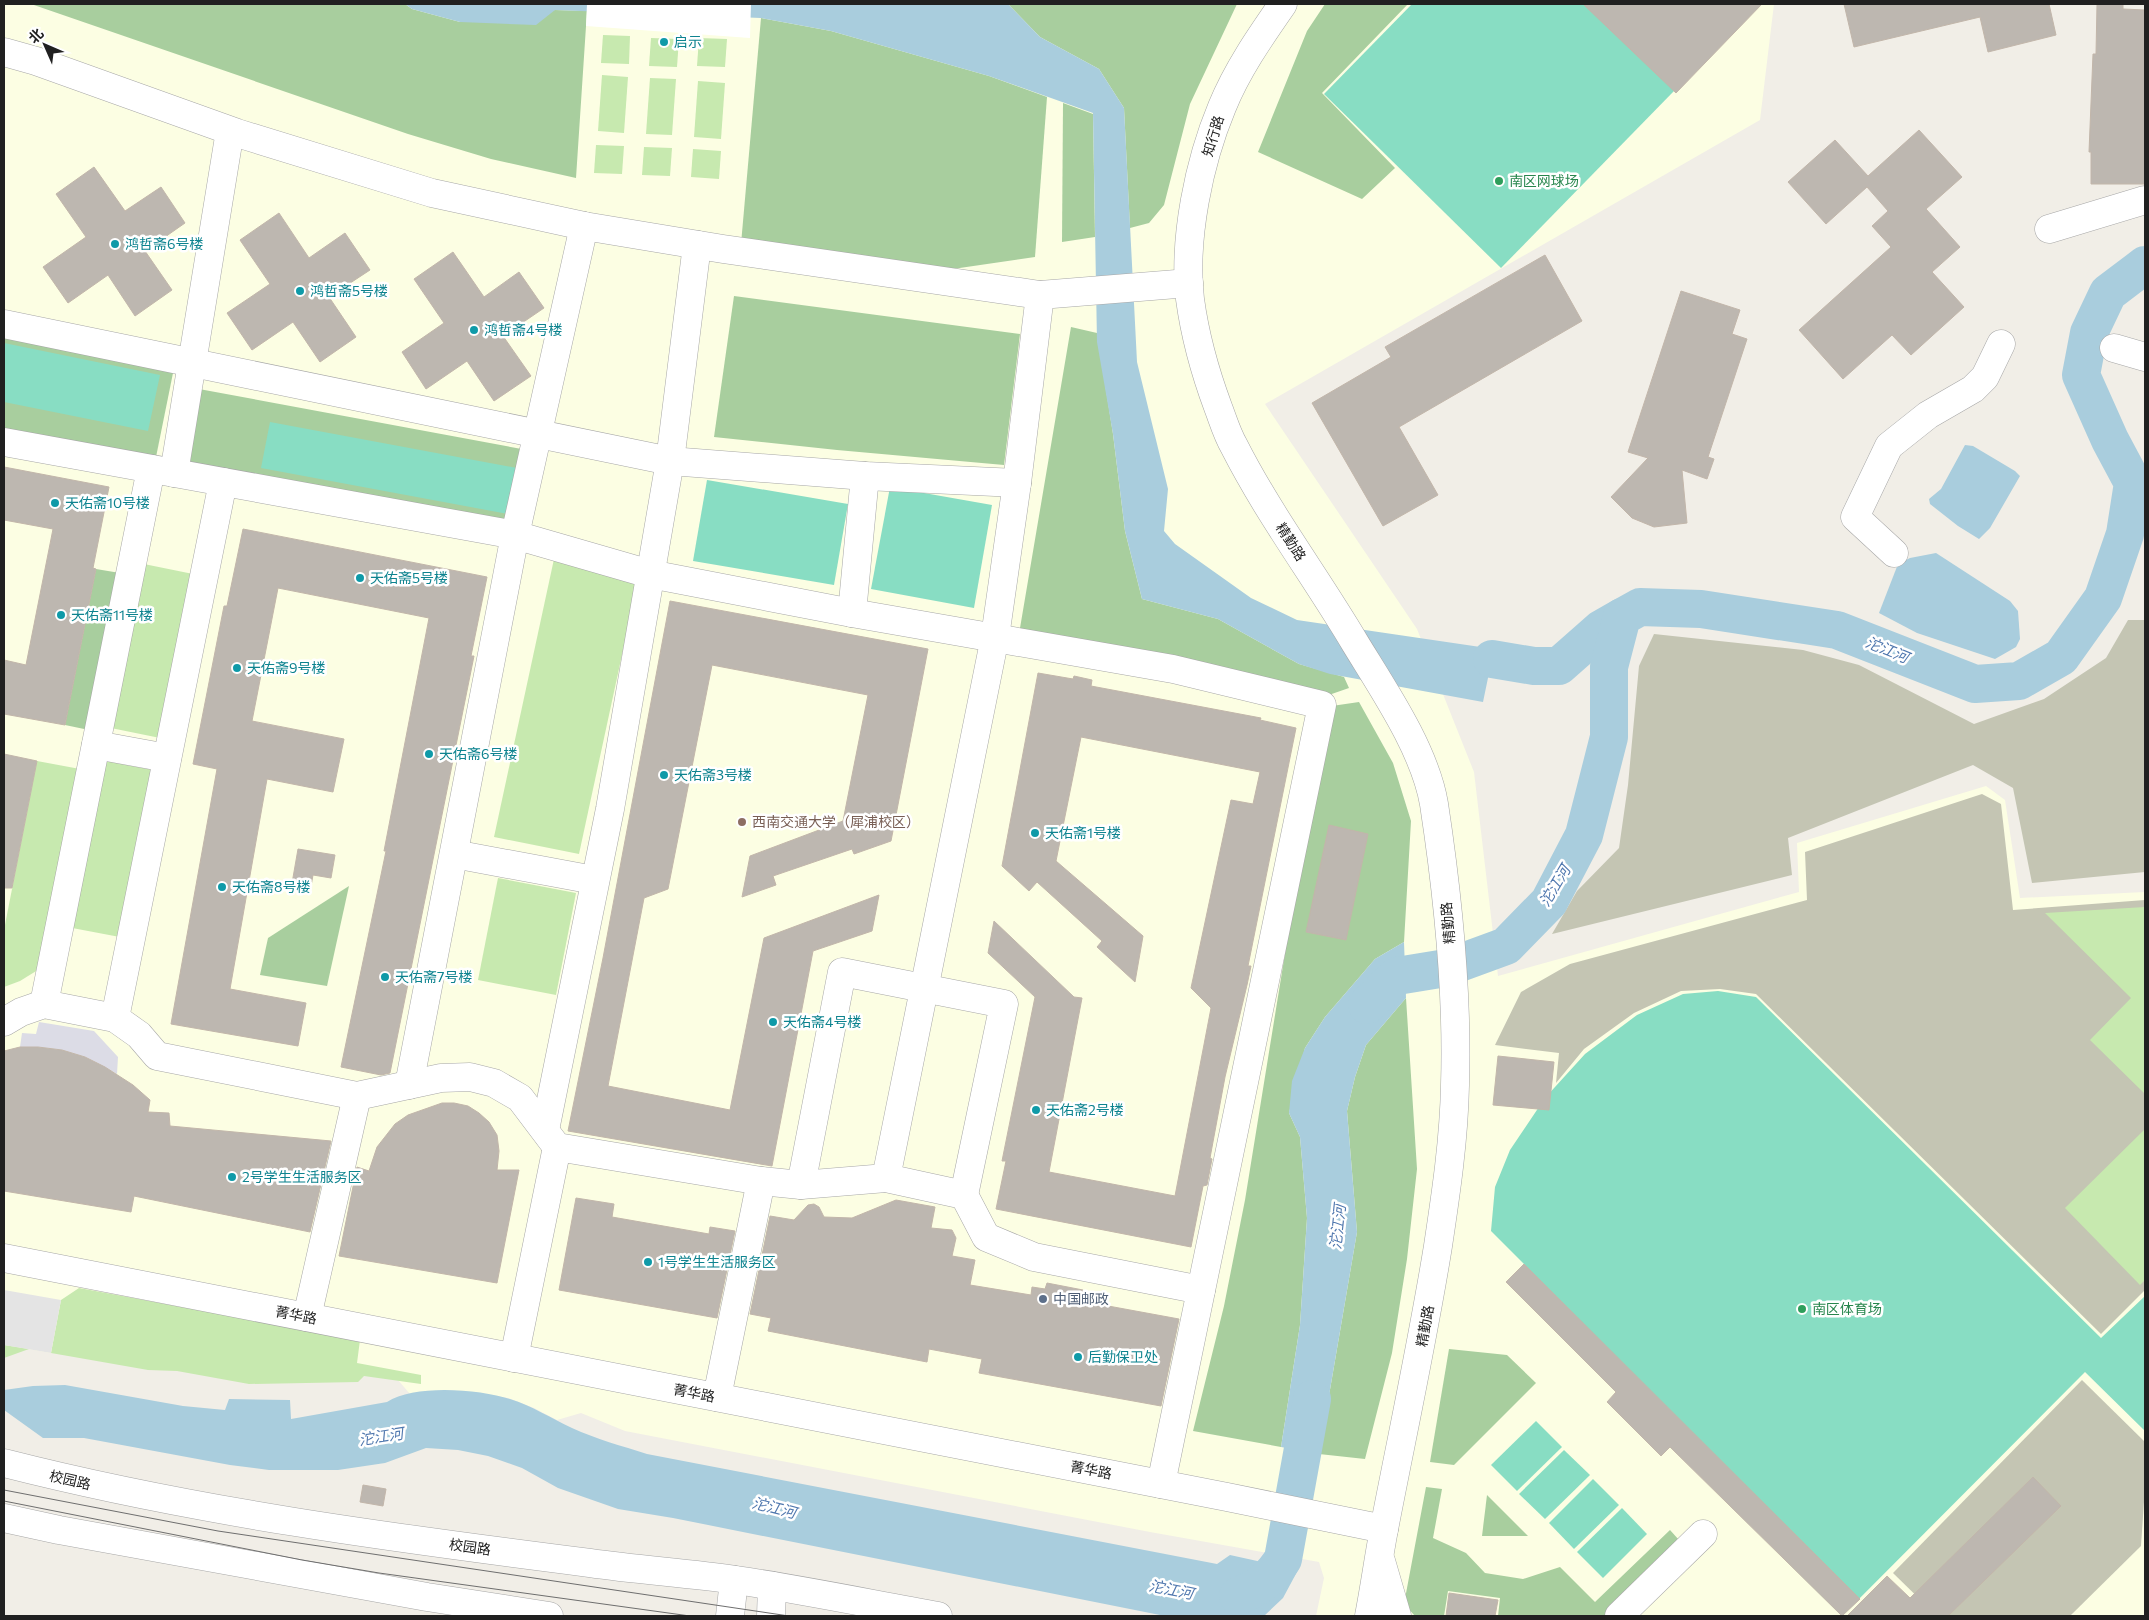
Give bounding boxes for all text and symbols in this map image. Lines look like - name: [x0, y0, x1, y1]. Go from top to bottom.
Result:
- north arrow: [20, 20, 70, 70]
- text: 北: [24, 24, 46, 46]
- place label: 启示: [674, 33, 702, 50]
- marker: 启示: [658, 36, 670, 48]
- street label: 知行路: [1198, 113, 1227, 158]
- place label: 南区网球场: [1509, 172, 1579, 189]
- marker: 南区网球场: [1493, 175, 1505, 187]
- place label: 鸿哲斋6号楼: [125, 235, 204, 252]
- marker: 鸿哲斋6号楼: [109, 238, 121, 250]
- place label: 鸿哲斋5号楼: [310, 282, 388, 299]
- marker: 鸿哲斋5号楼: [294, 285, 306, 297]
- place label: 鸿哲斋4号楼: [484, 321, 562, 338]
- marker: 鸿哲斋4号楼: [468, 324, 480, 336]
- place label: 天佑斋10号楼: [65, 494, 150, 511]
- marker: 天佑斋10号楼: [49, 497, 61, 509]
- street label: 精勤路: [1273, 519, 1310, 564]
- place label: 天佑斋5号楼: [370, 569, 448, 586]
- marker: 天佑斋5号楼: [354, 572, 366, 584]
- place label: 天佑斋11号楼: [71, 606, 153, 623]
- marker: 天佑斋11号楼: [55, 609, 67, 621]
- water label: 沱江河: [1863, 632, 1914, 667]
- place label: 天佑斋9号楼: [247, 659, 326, 676]
- marker: 天佑斋9号楼: [231, 662, 243, 674]
- place label: 天佑斋6号楼: [439, 745, 518, 762]
- marker: 天佑斋6号楼: [423, 748, 435, 760]
- place label: 天佑斋3号楼: [674, 766, 752, 783]
- marker: 天佑斋3号楼: [658, 769, 670, 781]
- place label: 西南交通大学（犀浦校区）: [752, 813, 920, 830]
- marker: 西南交通大学（犀浦校区）: [736, 816, 748, 828]
- place label: 天佑斋1号楼: [1045, 824, 1121, 841]
- marker: 天佑斋1号楼: [1029, 827, 1041, 839]
- water label: 沱江河: [1535, 859, 1575, 909]
- place label: 天佑斋8号楼: [232, 878, 311, 895]
- marker: 天佑斋8号楼: [216, 881, 228, 893]
- street label: 精勤路: [1437, 901, 1458, 945]
- place label: 天佑斋7号楼: [395, 968, 472, 985]
- marker: 天佑斋7号楼: [379, 971, 391, 983]
- place label: 天佑斋4号楼: [783, 1013, 861, 1030]
- marker: 天佑斋4号楼: [767, 1016, 779, 1028]
- place label: 天佑斋2号楼: [1046, 1101, 1124, 1118]
- marker: 天佑斋2号楼: [1030, 1104, 1042, 1116]
- place label: 2号学生生活服务区: [242, 1168, 362, 1185]
- marker: 2号学生生活服务区: [226, 1171, 238, 1183]
- water label: 沱江河: [1326, 1201, 1349, 1250]
- place label: 1号学生生活服务区: [658, 1253, 776, 1270]
- marker: 1号学生生活服务区: [642, 1256, 654, 1268]
- place label: 中国邮政: [1053, 1290, 1109, 1307]
- marker: 中国邮政: [1037, 1293, 1049, 1305]
- place label: 南区体育场: [1812, 1300, 1882, 1317]
- street label: 菁华路: [274, 1302, 318, 1327]
- marker: 南区体育场: [1796, 1303, 1808, 1315]
- street label: 精勤路: [1412, 1304, 1437, 1348]
- place label: 后勤保卫处: [1088, 1348, 1158, 1365]
- marker: 后勤保卫处: [1072, 1351, 1084, 1363]
- street label: 菁华路: [672, 1380, 716, 1405]
- water label: 沱江河: [357, 1423, 407, 1448]
- street label: 菁华路: [1069, 1457, 1113, 1482]
- street label: 校园路: [48, 1467, 92, 1493]
- water label: 沱江河: [750, 1493, 801, 1522]
- street label: 校园路: [448, 1535, 492, 1558]
- water label: 沱江河: [1147, 1576, 1198, 1603]

